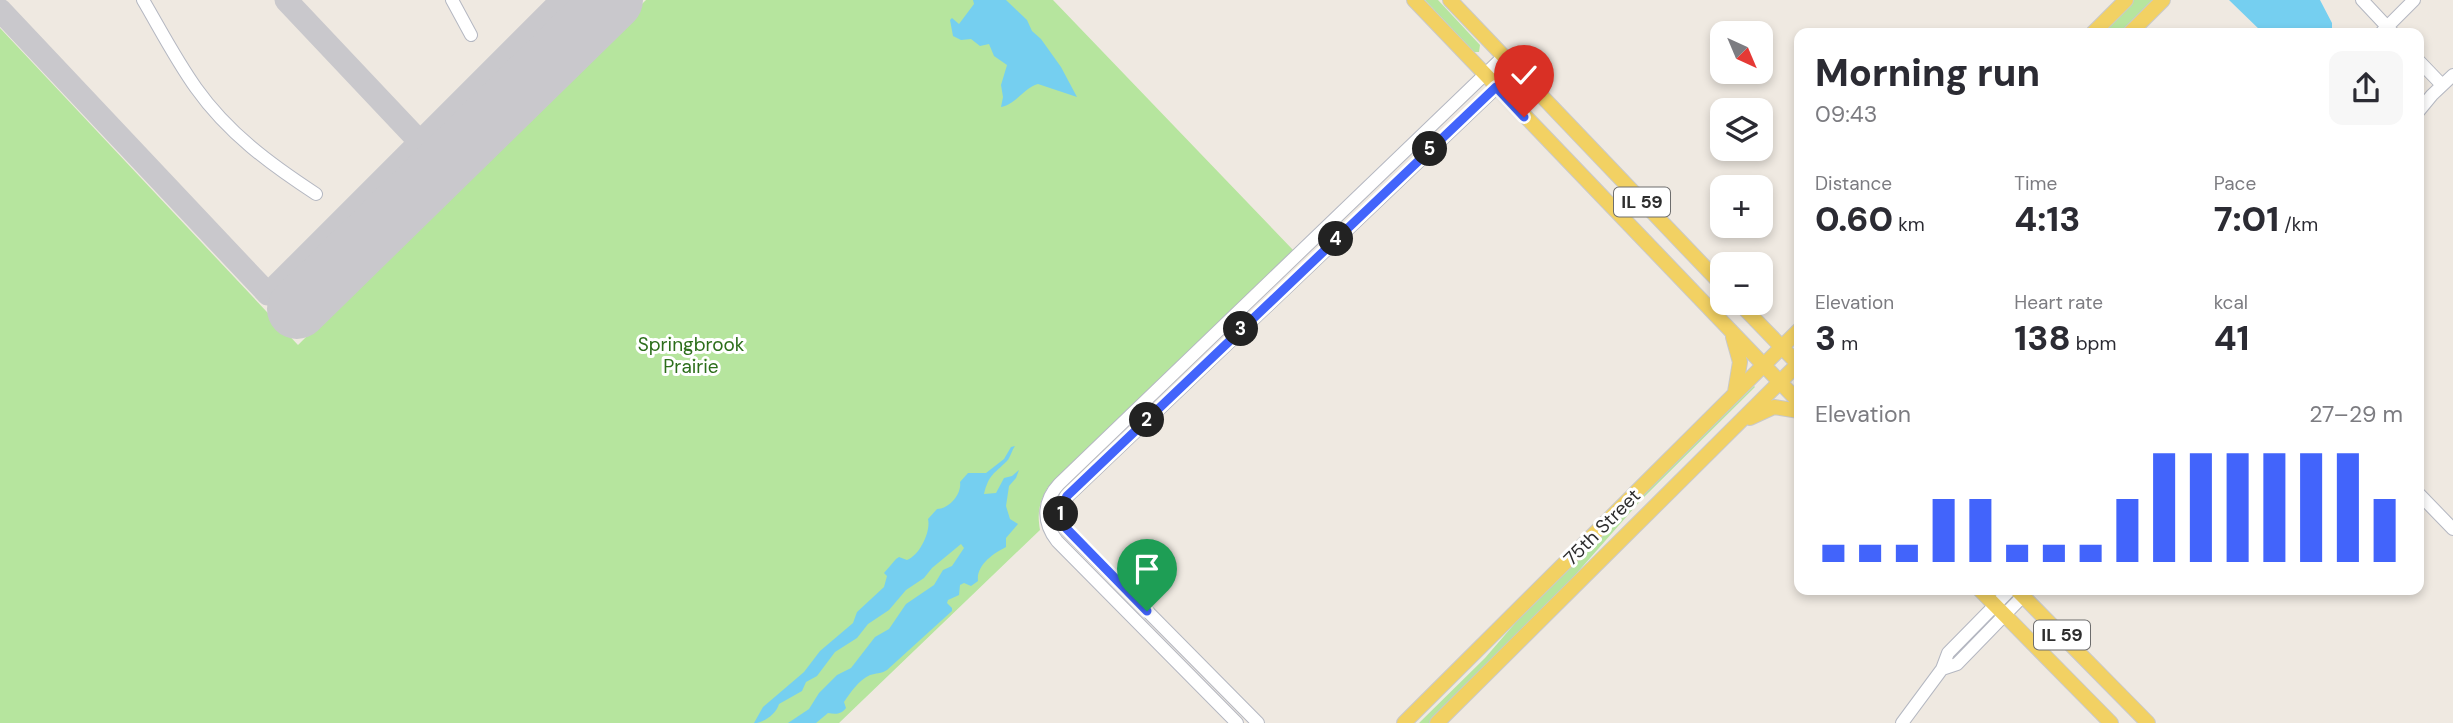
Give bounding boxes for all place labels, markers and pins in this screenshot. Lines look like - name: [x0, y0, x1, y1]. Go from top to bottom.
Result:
- pin: [1494, 45, 1554, 117]
- pin: 5: [1412, 132, 1448, 166]
- pin: 4: [1318, 222, 1354, 256]
- pin: 3: [1224, 312, 1258, 346]
- pin: 2: [1130, 402, 1164, 438]
- pin: 1: [1044, 496, 1078, 532]
- pin: [1117, 539, 1177, 611]

